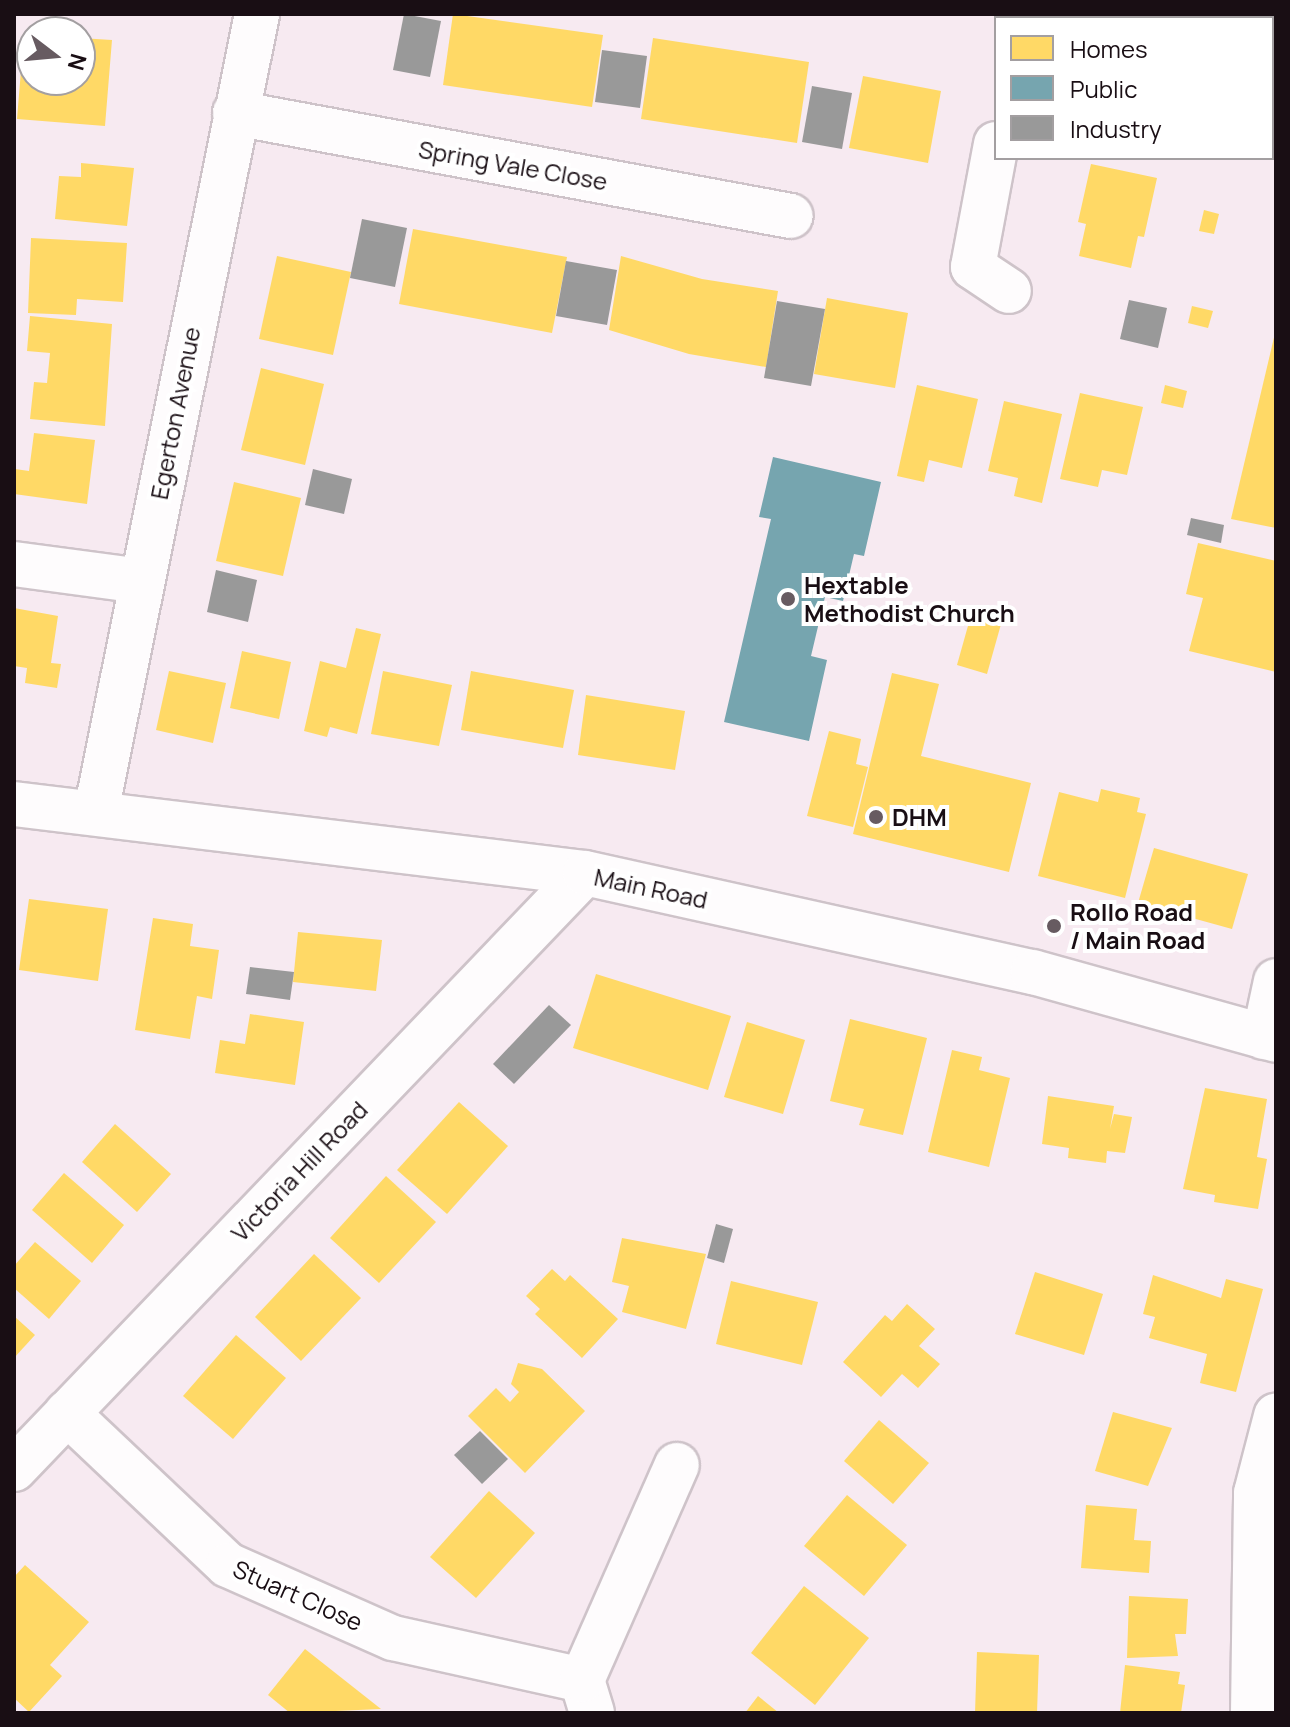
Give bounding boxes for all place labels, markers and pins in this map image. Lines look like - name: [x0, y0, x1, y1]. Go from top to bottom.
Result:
- place label: Hextable Methodist Church: [804, 571, 1015, 627]
- marker: Hextable Methodist Church: [779, 590, 797, 608]
- place label: DHM: [892, 803, 947, 831]
- marker: DHM: [867, 808, 885, 826]
- place label: Rollo Road / Main Road: [1070, 898, 1205, 954]
- marker: Rollo Road / Main Road: [1045, 917, 1063, 935]

